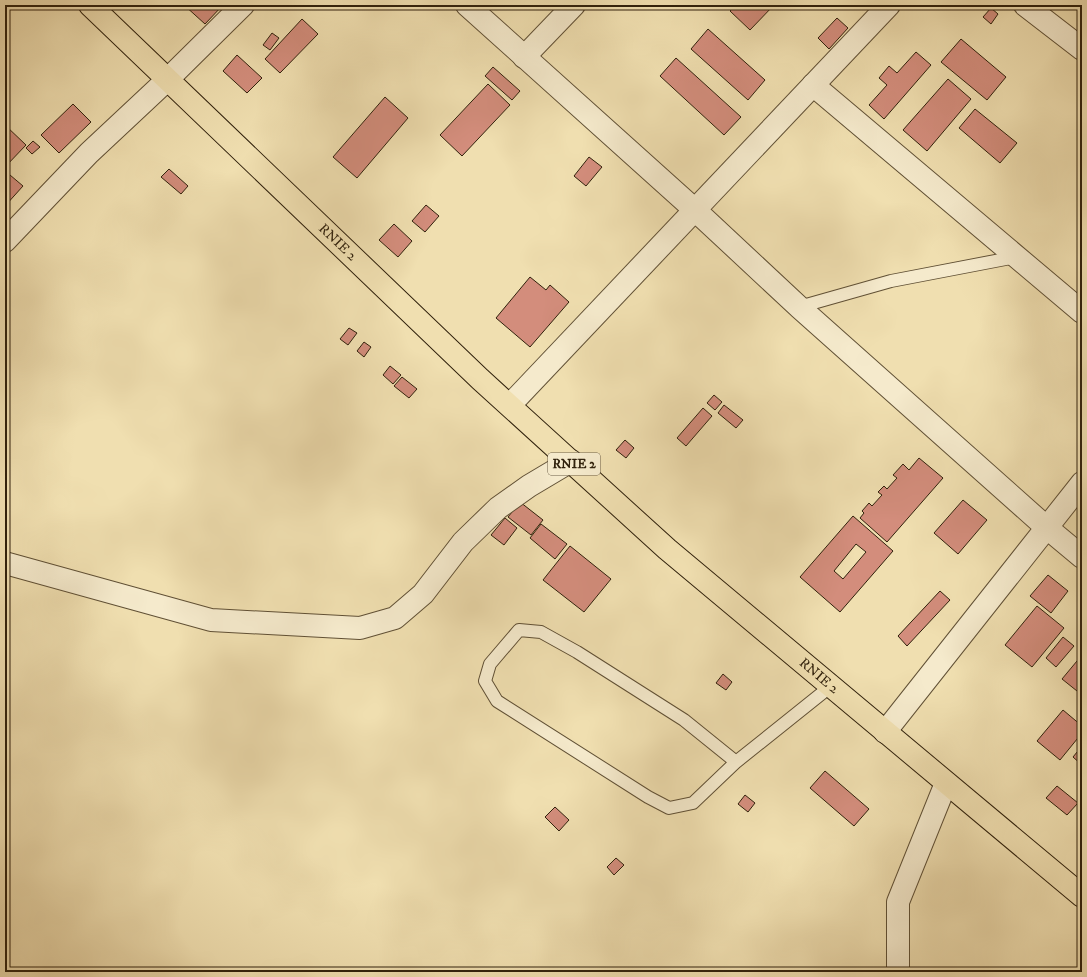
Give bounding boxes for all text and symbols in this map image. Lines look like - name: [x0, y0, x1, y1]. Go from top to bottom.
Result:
- street label: RNIE 2: [315, 220, 361, 265]
- road number: RNIE 2: [548, 453, 600, 475]
- street label: RNIE 2: [795, 654, 843, 698]

